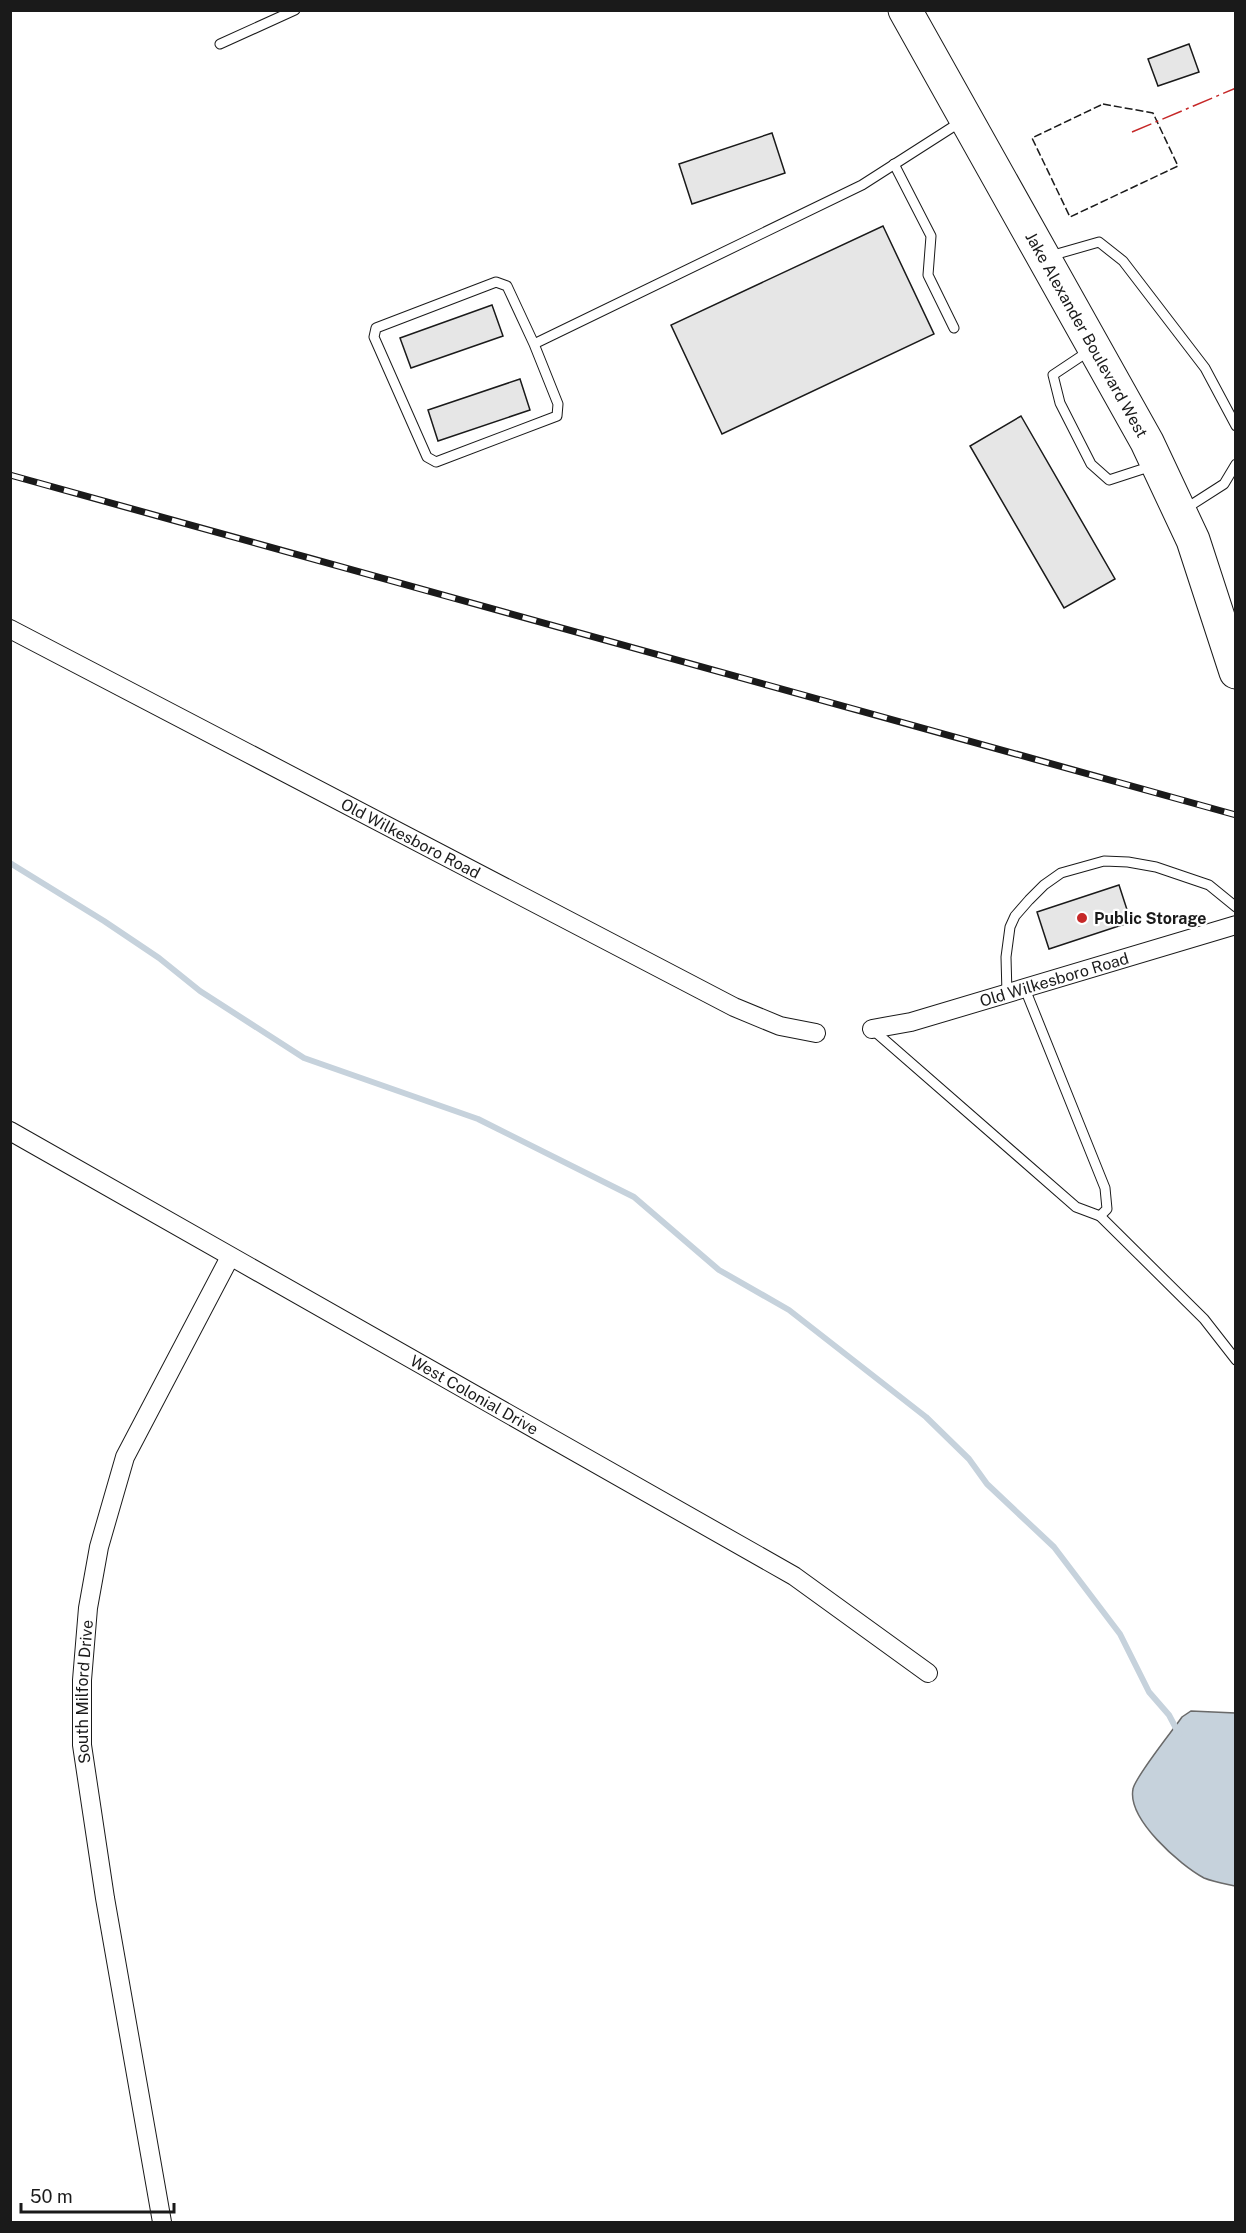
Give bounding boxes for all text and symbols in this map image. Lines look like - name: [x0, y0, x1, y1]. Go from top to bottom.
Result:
- street label: Jake Alexander Boulevard West: [1021, 229, 1152, 441]
- street label: Old Wilkesboro Road: [338, 794, 483, 883]
- place label: Public Storage: [1094, 909, 1206, 928]
- marker: Public Storage: [1075, 911, 1089, 925]
- street label: Old Wilkesboro Road: [978, 949, 1131, 1011]
- street label: West Colonial Drive: [407, 1351, 542, 1439]
- street label: South Milford Drive: [73, 1619, 97, 1765]
- scale bar: [21, 2176, 174, 2214]
- text: 50 m: [30, 2186, 73, 2207]

